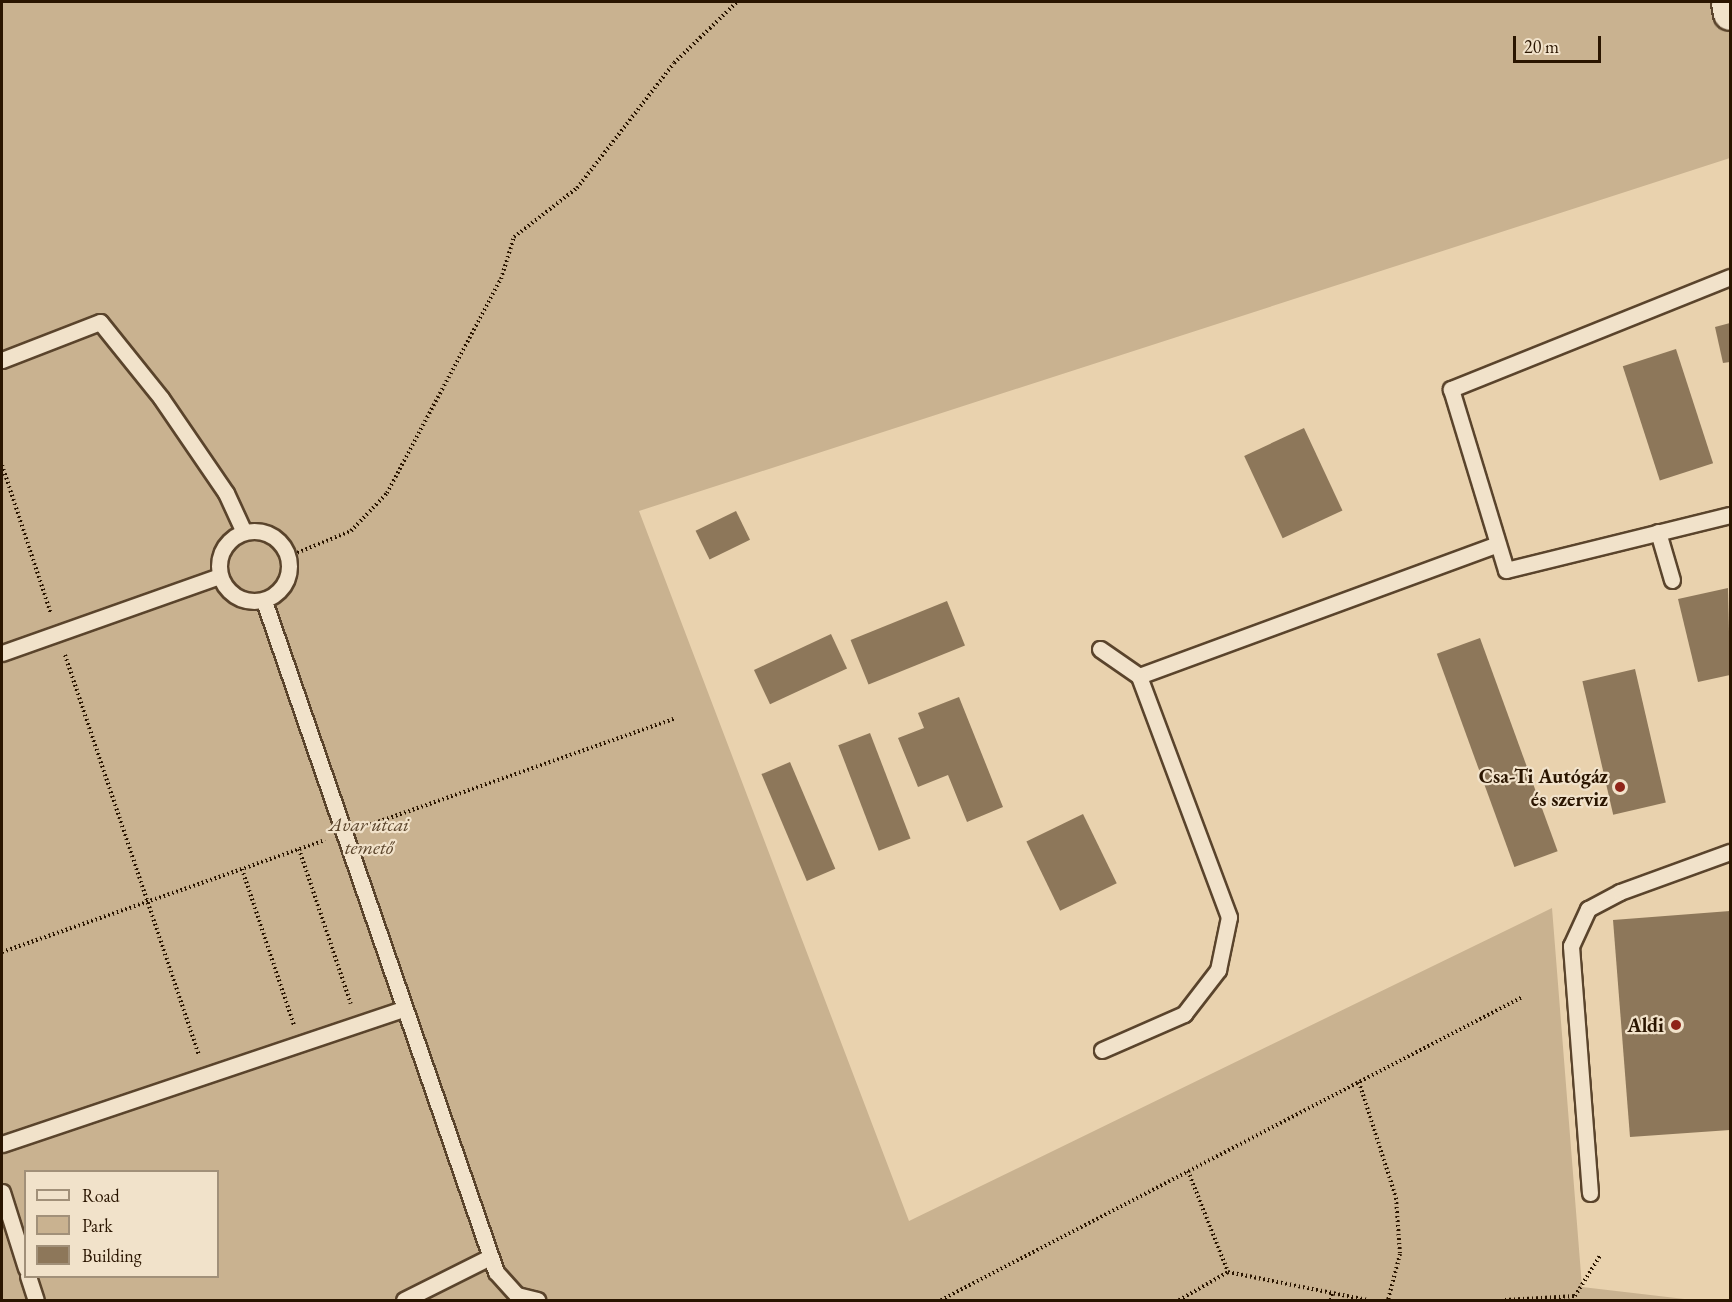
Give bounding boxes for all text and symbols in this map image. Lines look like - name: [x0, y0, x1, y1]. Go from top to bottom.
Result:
- scale bar: [1516, 24, 1604, 62]
- text: 20 m: [1524, 35, 1559, 58]
- place label: Csa-Ti Autógáz és szerviz: [1479, 764, 1608, 811]
- marker: Csa-Ti Autógáz és szerviz: [1613, 780, 1627, 794]
- park label: Avar utcai temető: [329, 813, 409, 860]
- place label: Aldi: [1627, 1013, 1664, 1037]
- marker: Aldi: [1669, 1018, 1683, 1032]
- legend: [24, 1170, 219, 1278]
- text: Road: [82, 1184, 120, 1207]
- text: Park: [82, 1214, 113, 1237]
- text: Building: [82, 1244, 142, 1267]

